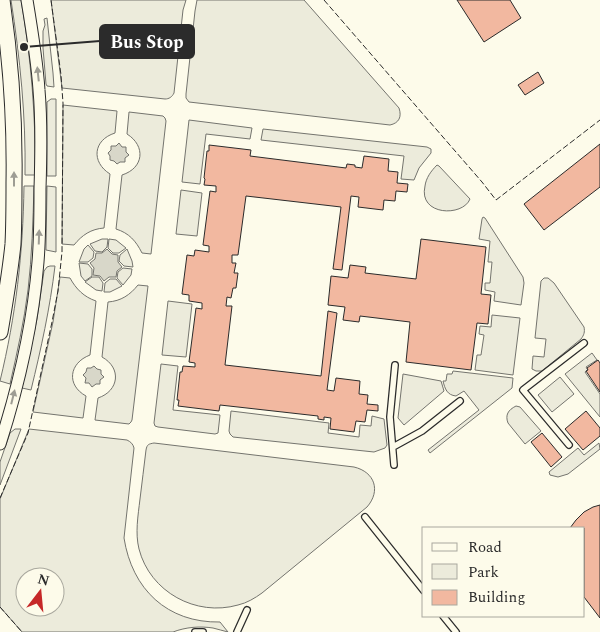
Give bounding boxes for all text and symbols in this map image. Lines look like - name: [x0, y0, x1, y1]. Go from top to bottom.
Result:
- callout: Bus Stop: [100, 25, 194, 58]
- text: Bus Stop: [110, 29, 184, 56]
- one-way arrow: [34, 66, 42, 82]
- one-way arrow: [10, 171, 18, 187]
- one-way arrow: [35, 228, 43, 244]
- one-way arrow: [10, 389, 18, 404]
- legend: [422, 527, 585, 617]
- text: Road: [468, 536, 502, 559]
- text: Park: [468, 561, 499, 584]
- north arrow: [15, 567, 65, 617]
- text: N: [35, 568, 52, 592]
- text: Building: [468, 586, 525, 609]

